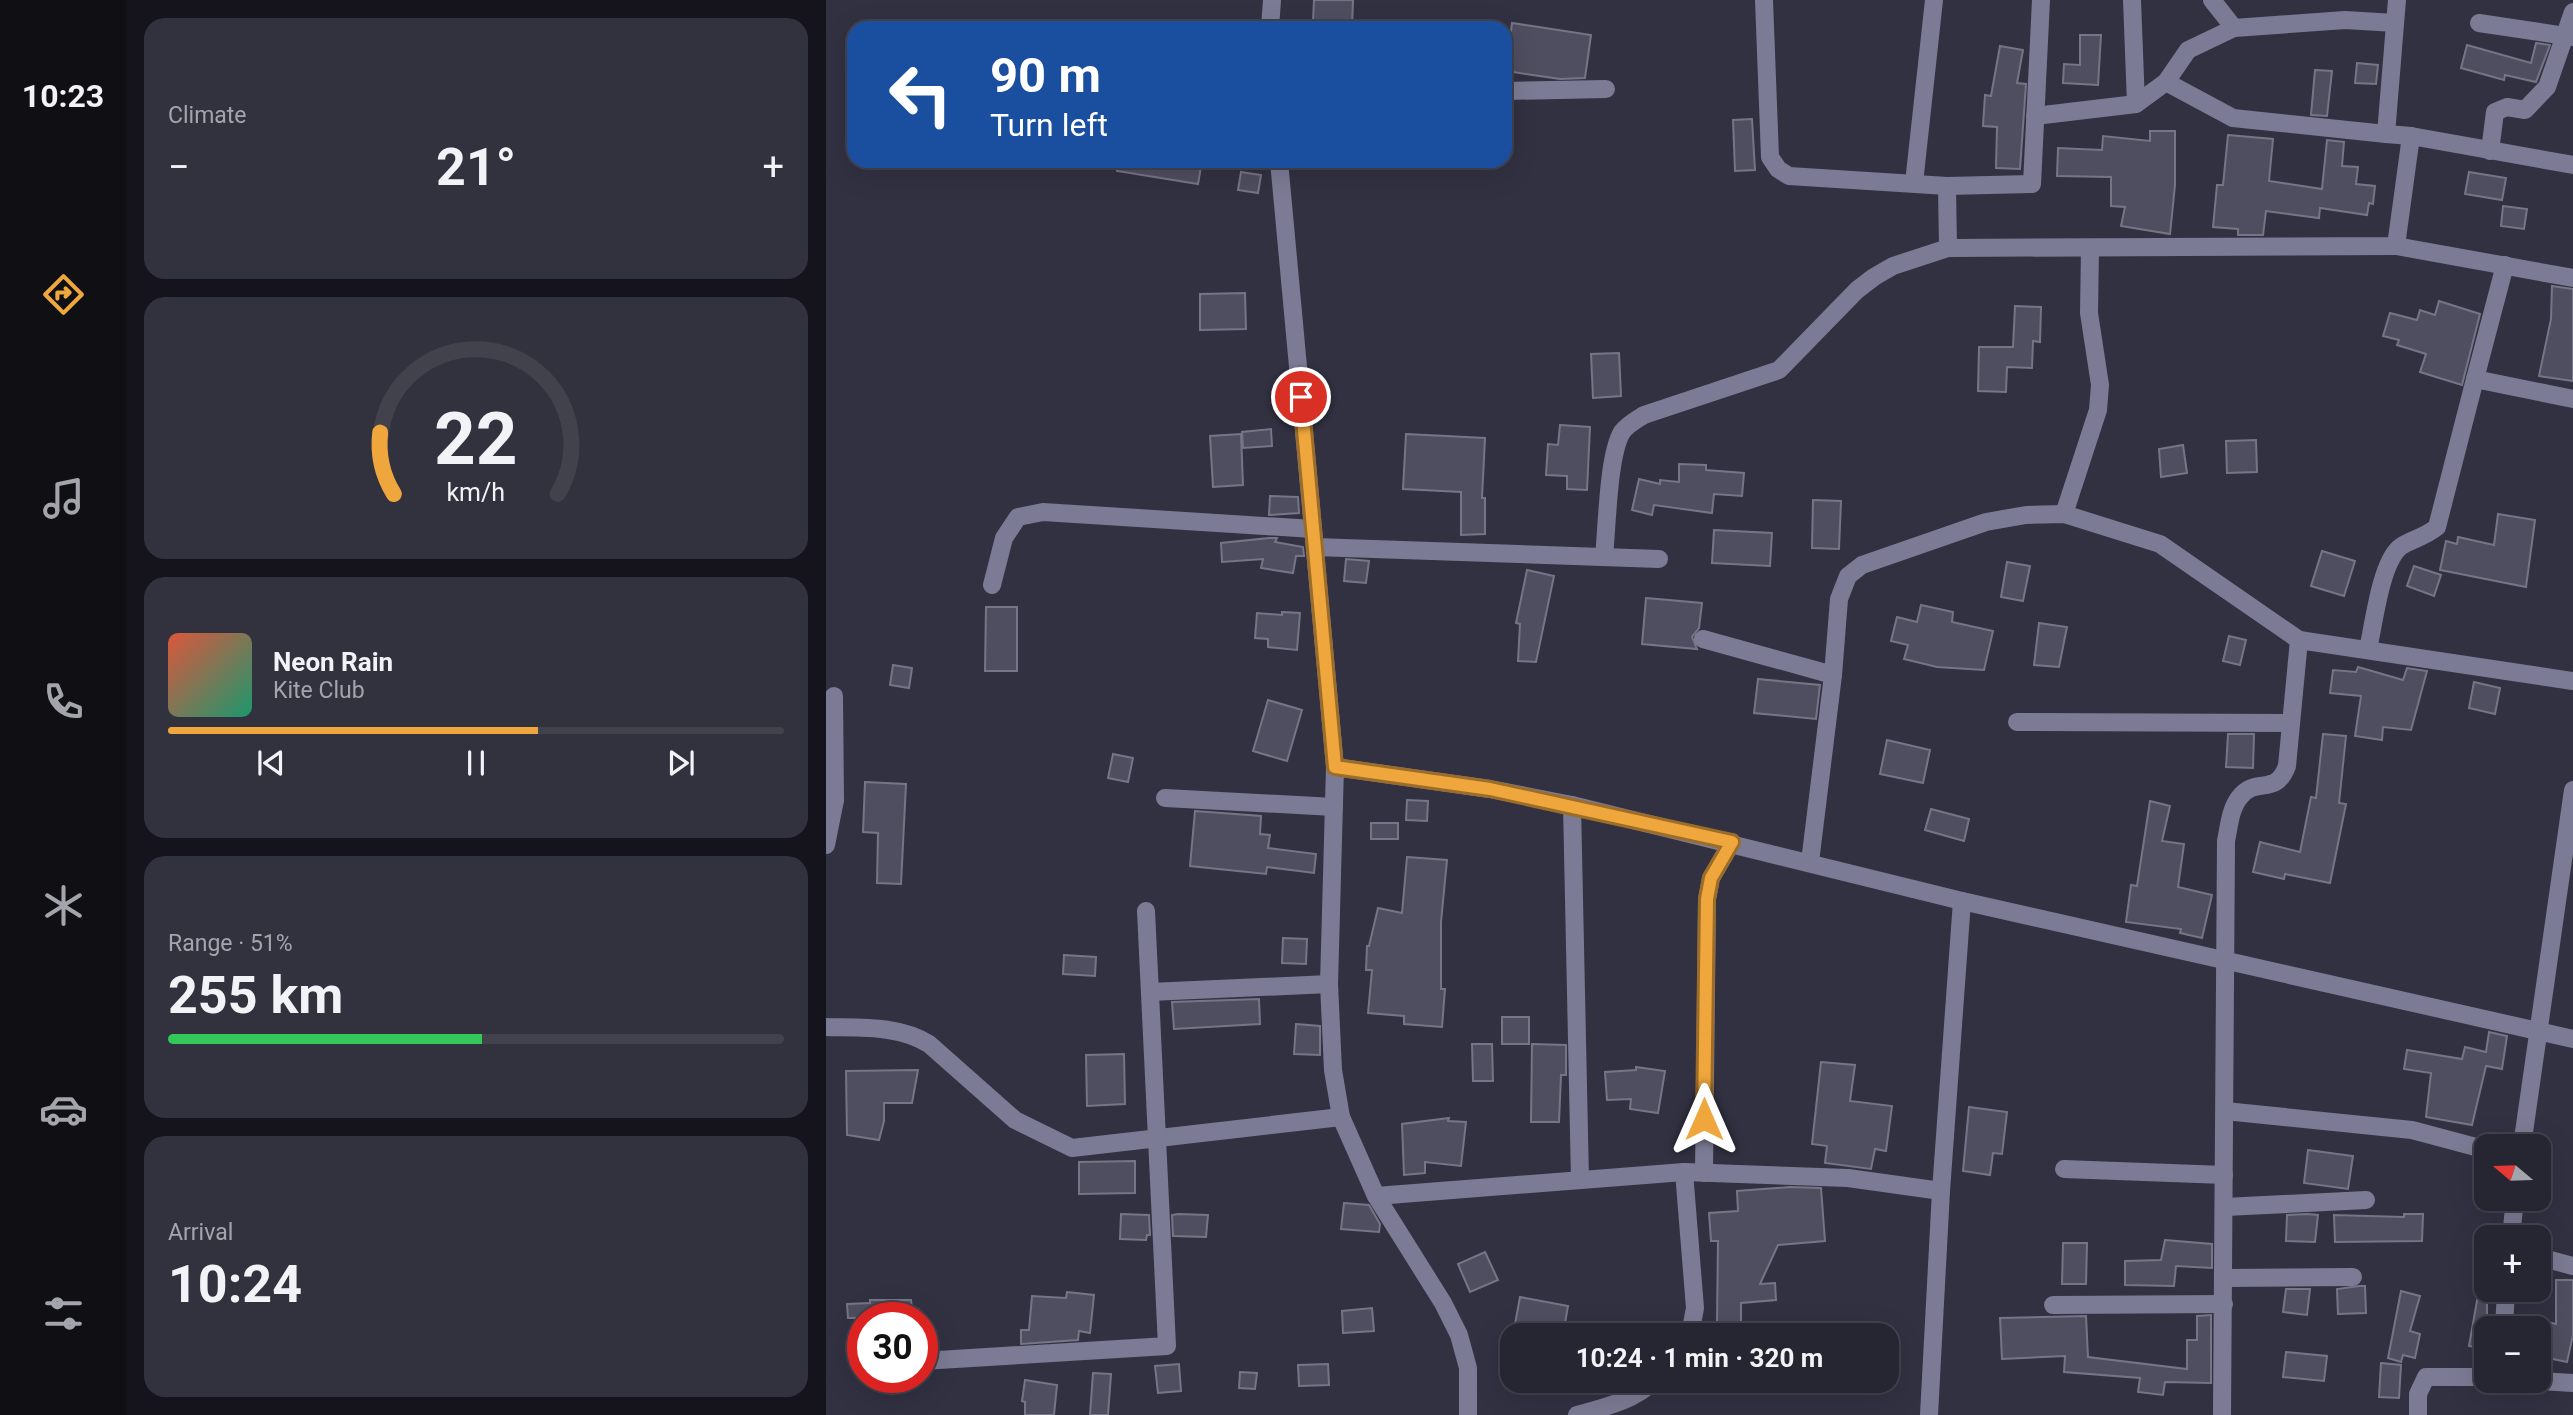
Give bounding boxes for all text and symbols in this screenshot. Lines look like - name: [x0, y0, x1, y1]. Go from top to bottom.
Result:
- text: 90 m: [990, 47, 1101, 104]
- icon: left: [875, 49, 966, 140]
- text: 10:23: [22, 77, 104, 115]
- text: Climate: [168, 102, 247, 129]
- text: Turn left: [990, 106, 1108, 144]
- text: 21°: [436, 137, 516, 198]
- text: −: [168, 145, 190, 189]
- text: +: [762, 145, 784, 189]
- icon: directions: [39, 270, 88, 319]
- pin: [1271, 367, 1331, 427]
- icon: arrive: [1282, 378, 1320, 416]
- text: 22: [434, 397, 518, 483]
- icon: music: [39, 474, 88, 523]
- text: km/h: [447, 478, 505, 507]
- text: Neon Rain: [273, 647, 393, 677]
- icon: phone: [39, 677, 88, 726]
- text: Kite Club: [273, 677, 365, 704]
- icon: previous: [252, 744, 290, 782]
- icon: pause: [457, 744, 495, 782]
- icon: next: [662, 744, 700, 782]
- icon: climate: [39, 881, 88, 930]
- text: Range · 51%: [168, 930, 293, 957]
- text: 255 km: [168, 965, 343, 1026]
- position arrow: [1667, 1082, 1741, 1156]
- icon: car: [39, 1085, 88, 1134]
- north arrow: [2474, 1134, 2552, 1211]
- map controls: [2474, 1134, 2551, 1393]
- text: Arrival: [168, 1219, 233, 1246]
- button: +: [2474, 1225, 2551, 1302]
- text: 10:24: [168, 1254, 302, 1315]
- icon: filters: [39, 1289, 88, 1338]
- speed limit sign: 30: [847, 1302, 938, 1393]
- button: −: [2474, 1316, 2551, 1393]
- text: 10:24 · 1 min · 320 m: [1576, 1343, 1823, 1373]

